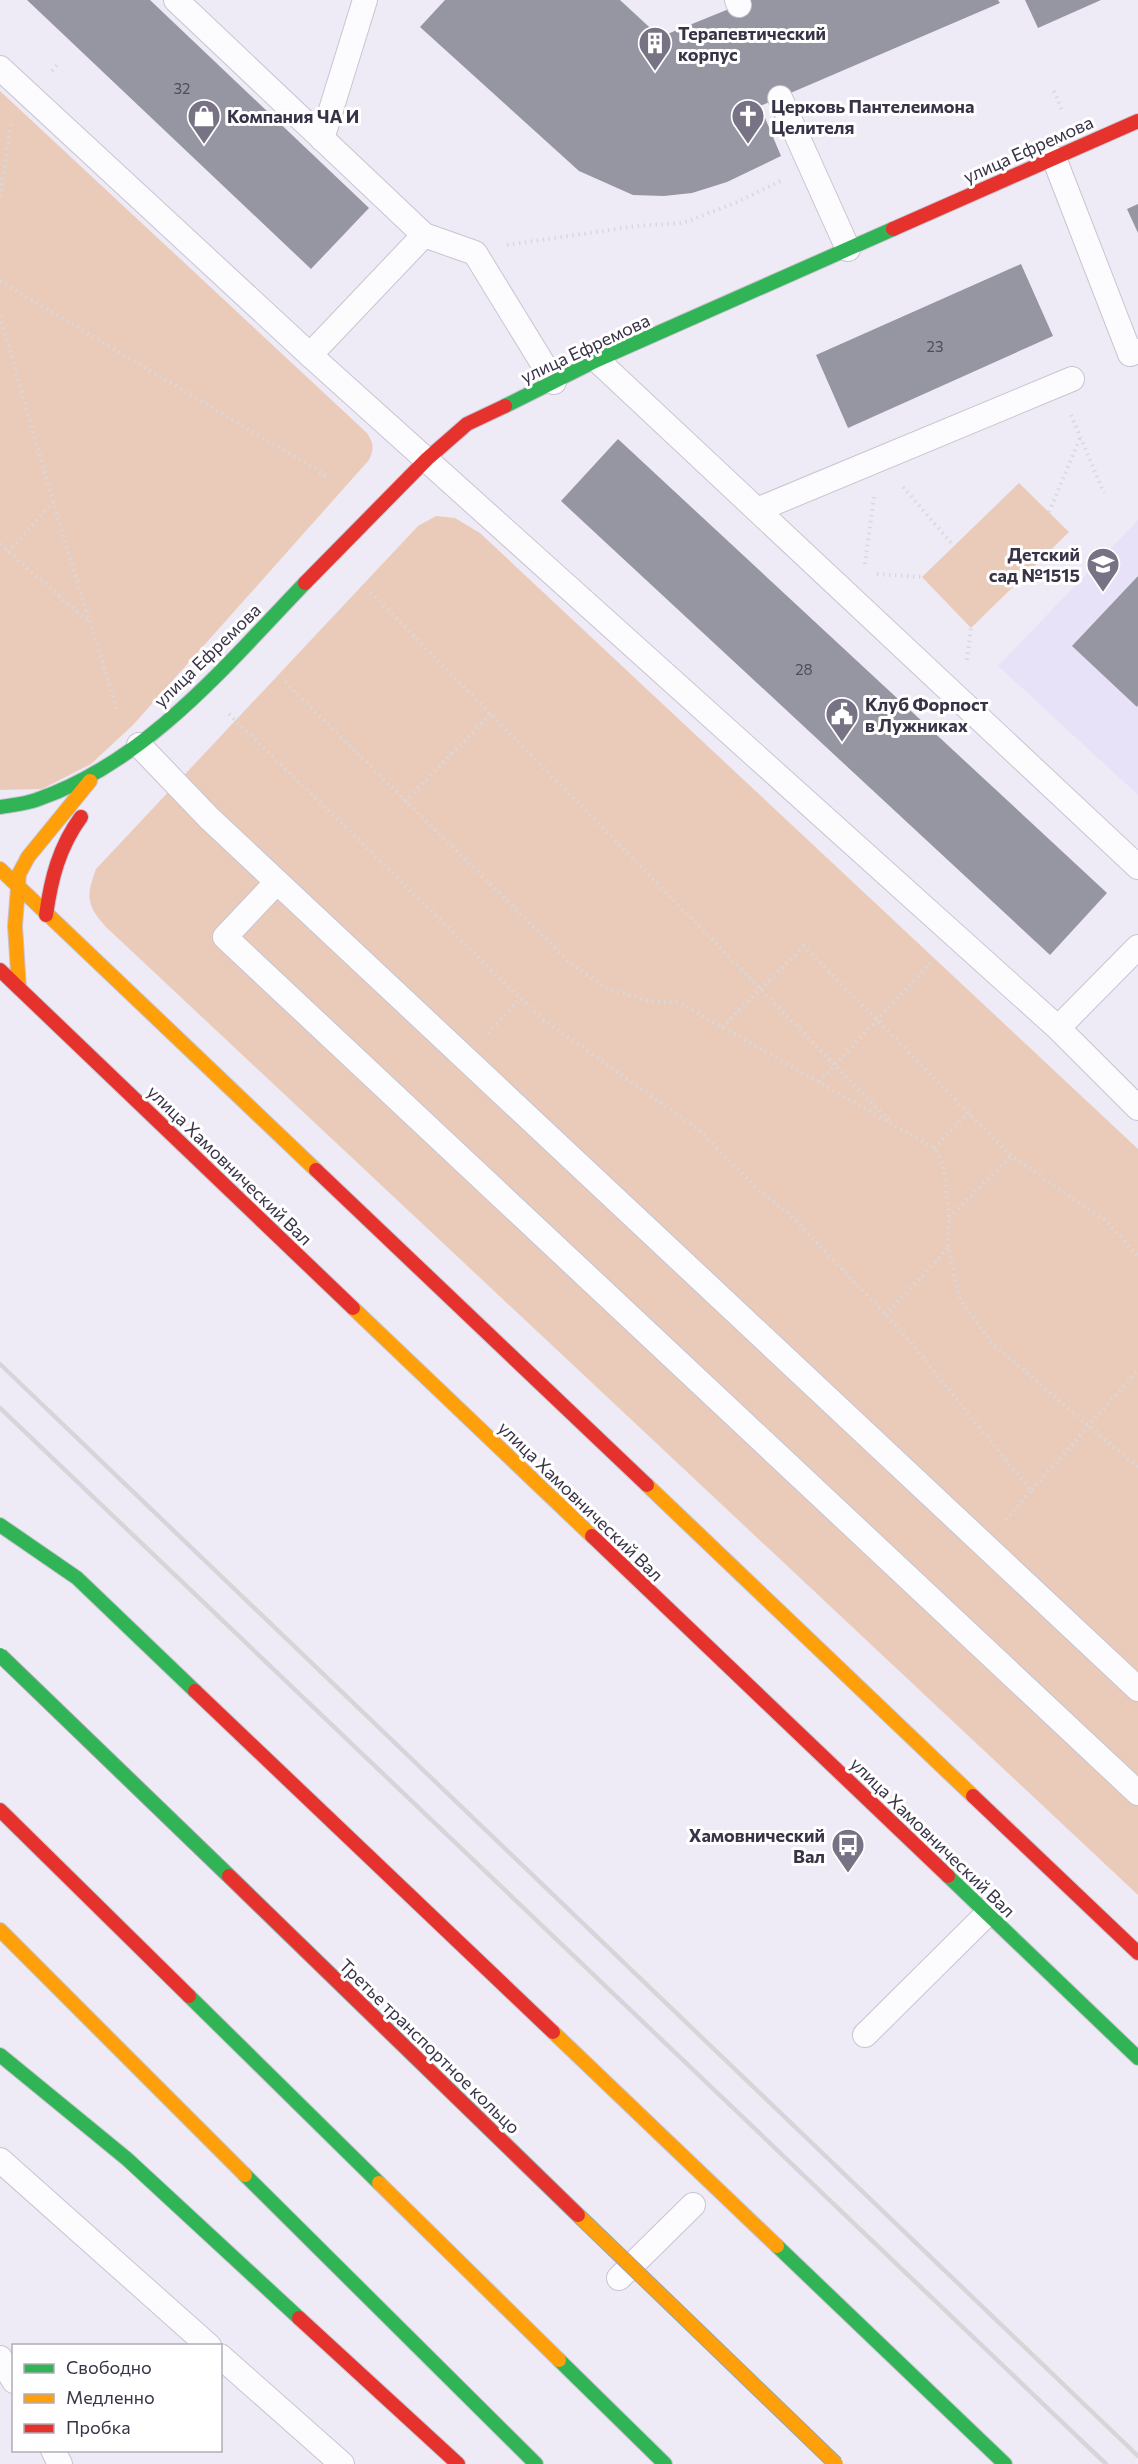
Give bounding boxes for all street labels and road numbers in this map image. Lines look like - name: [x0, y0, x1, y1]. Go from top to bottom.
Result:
- street label: улица Ефремова: [960, 110, 1096, 188]
- street label: улица Ефремова: [517, 308, 653, 388]
- street label: улица Ефремова: [149, 598, 265, 712]
- street label: улица Хамовнический Вал: [143, 1080, 317, 1250]
- street label: улица Хамовнический Вал: [494, 1416, 668, 1586]
- street label: улица Хамовнический Вал: [846, 1752, 1020, 1922]
- street label: Третье транспортное кольцо: [335, 1954, 525, 2138]

